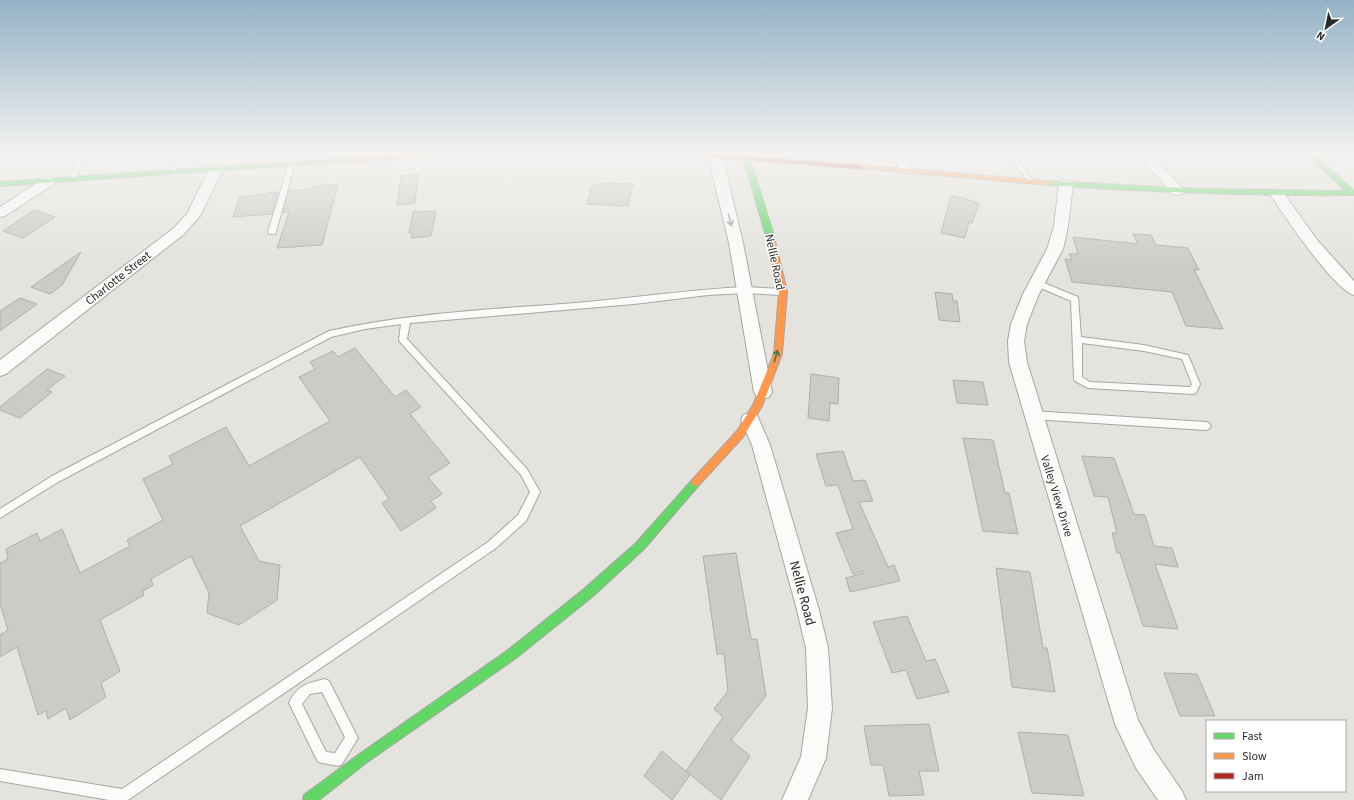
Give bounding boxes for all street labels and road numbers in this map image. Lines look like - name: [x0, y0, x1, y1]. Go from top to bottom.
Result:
- street label: Nellie Road: [760, 233, 789, 292]
- street label: Charlotte Street: [82, 247, 155, 309]
- street label: Valley View Drive: [1036, 453, 1077, 539]
- street label: Nellie Road: [784, 559, 820, 628]

